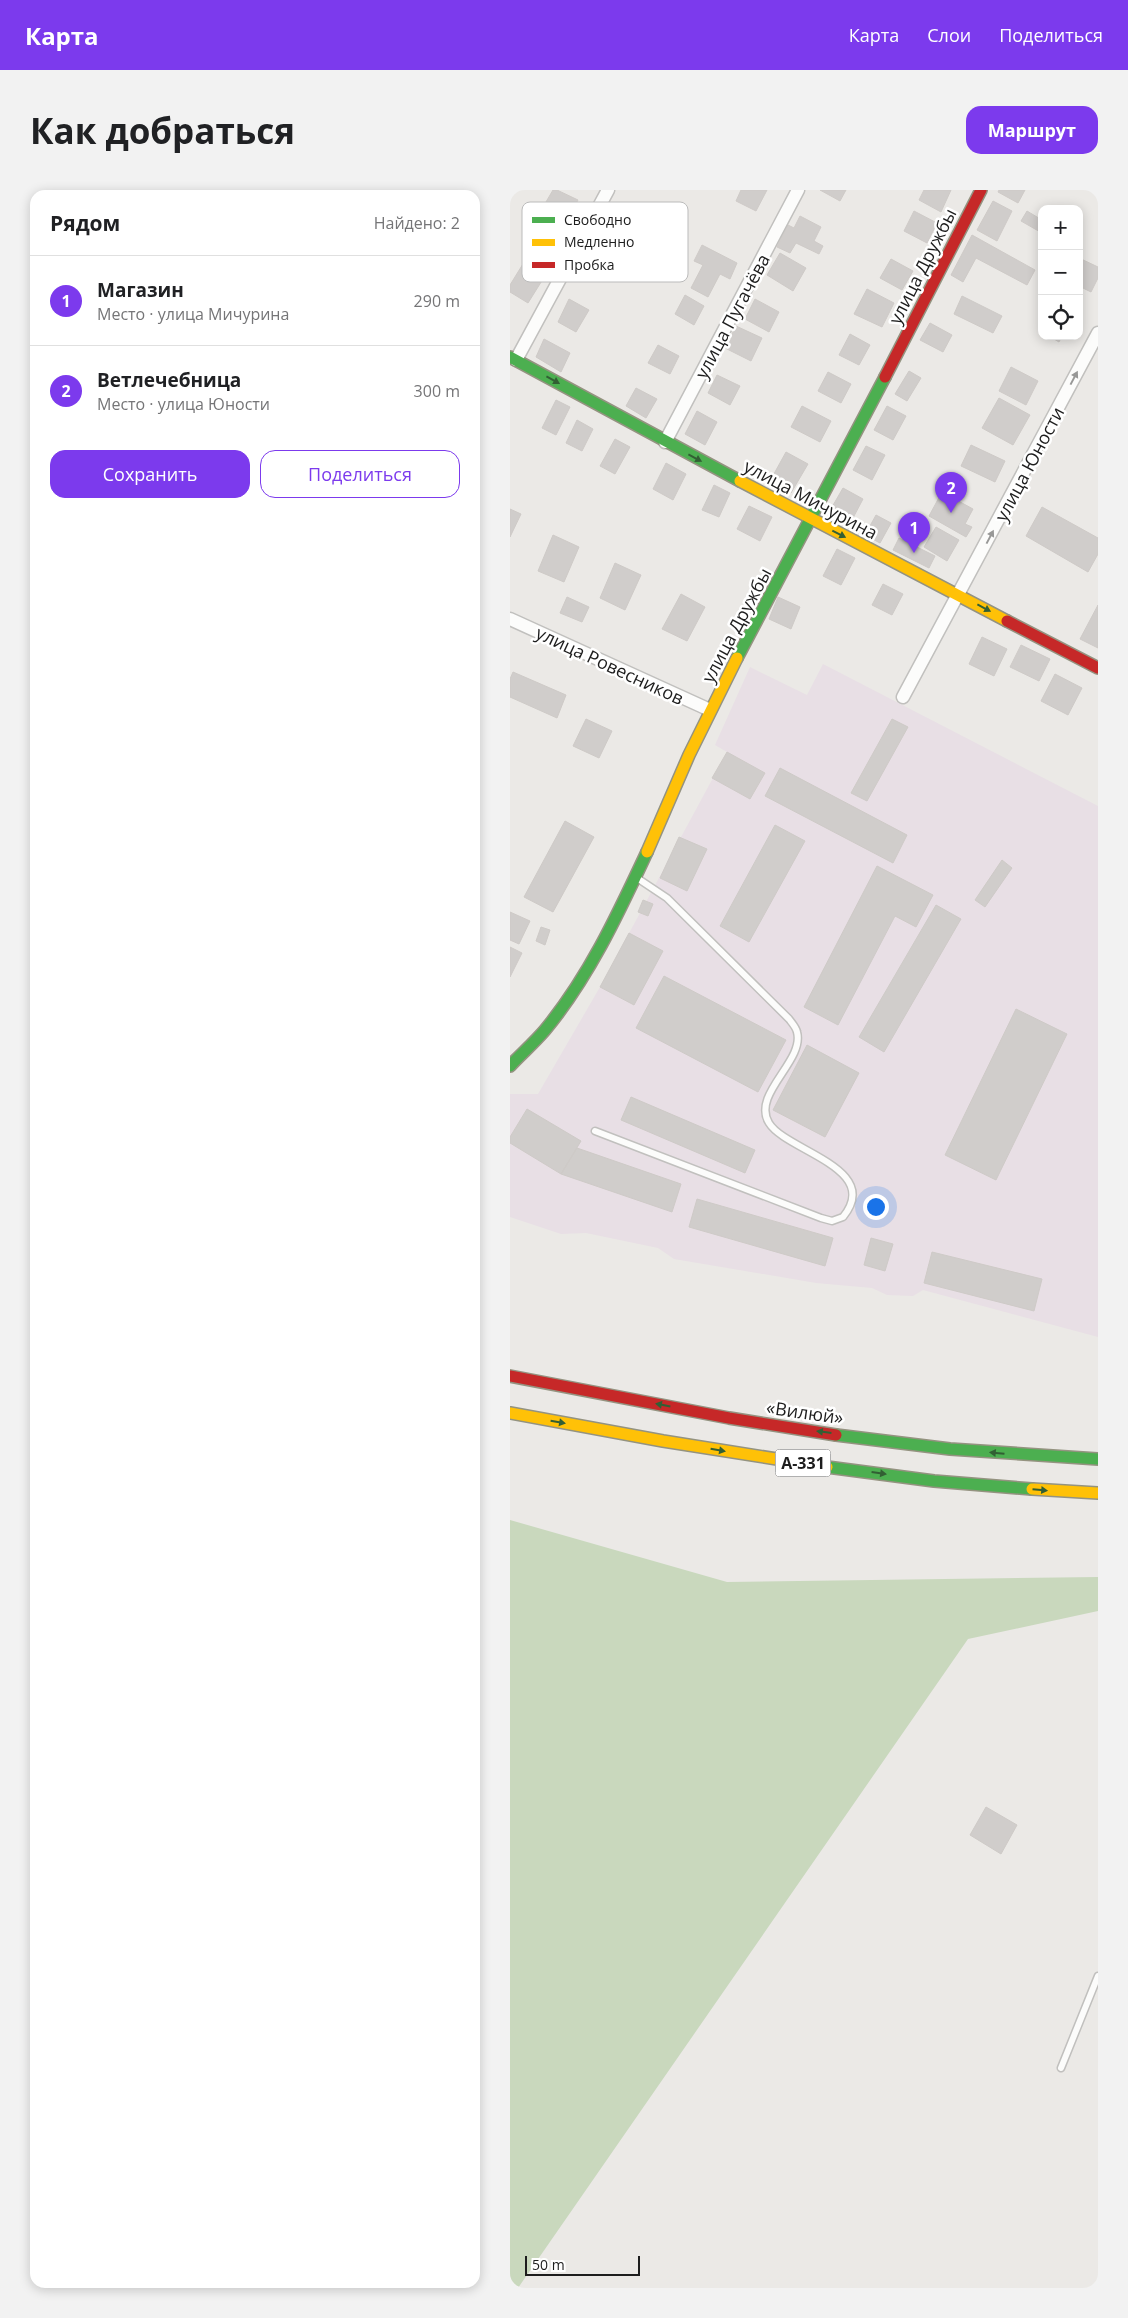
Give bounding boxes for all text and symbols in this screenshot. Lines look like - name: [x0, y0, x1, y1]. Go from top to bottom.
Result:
- text: Карта: [25, 19, 99, 52]
- text: Карта: [849, 23, 899, 47]
- text: Слои: [927, 23, 971, 47]
- text: Поделиться: [999, 23, 1103, 47]
- button: Маршрут: [966, 106, 1098, 154]
- text: Как добраться: [30, 107, 295, 154]
- legend: [522, 202, 688, 282]
- street label: улица Дружбы: [883, 204, 961, 328]
- map controls: [1038, 205, 1083, 340]
- button: +: [1038, 205, 1083, 250]
- text: Рядом: [50, 209, 120, 237]
- text: Свободно: [564, 210, 631, 229]
- text: Найдено: 2: [374, 212, 460, 234]
- text: Медленно: [564, 232, 635, 251]
- street label: улица Пугачёва: [689, 249, 775, 383]
- button: −: [1038, 250, 1083, 295]
- text: Пробка: [564, 255, 615, 274]
- text: Магазин: [97, 277, 184, 303]
- text: 1: [61, 290, 71, 312]
- text: 290 m: [414, 290, 460, 312]
- button: locate: [1038, 295, 1083, 340]
- text: Место · улица Мичурина: [97, 303, 289, 325]
- text: Ветлечебница: [97, 367, 241, 393]
- one-way arrow: [1070, 370, 1078, 385]
- one-way arrow: [545, 376, 560, 384]
- text: 2: [61, 380, 71, 402]
- text: 300 m: [414, 380, 460, 402]
- text: Место · улица Юности: [97, 393, 270, 415]
- street label: улица Юности: [989, 403, 1069, 525]
- button: Сохранить: [50, 450, 250, 498]
- button: Поделиться: [260, 450, 460, 498]
- one-way arrow: [688, 454, 702, 462]
- street label: улица Мичурина: [740, 454, 882, 544]
- pin: 2: [935, 472, 967, 513]
- pin: 1: [898, 512, 930, 553]
- one-way arrow: [986, 529, 994, 544]
- one-way arrow: [832, 530, 846, 538]
- street label: улица Дружбы: [696, 563, 776, 687]
- one-way arrow: [976, 604, 991, 612]
- street label: улица Ровесников: [532, 620, 688, 710]
- your location: [863, 1194, 889, 1220]
- street label: «Вилюй»: [765, 1395, 845, 1429]
- one-way arrow: [656, 1401, 671, 1409]
- one-way arrow: [550, 1418, 566, 1426]
- one-way arrow: [815, 1428, 831, 1436]
- one-way arrow: [710, 1447, 726, 1455]
- one-way arrow: [989, 1448, 1005, 1456]
- road number: А-331: [776, 1450, 830, 1476]
- one-way arrow: [871, 1469, 887, 1477]
- one-way arrow: [1033, 1486, 1049, 1494]
- scale bar: [525, 2253, 640, 2276]
- text: 50 m: [532, 2255, 565, 2274]

